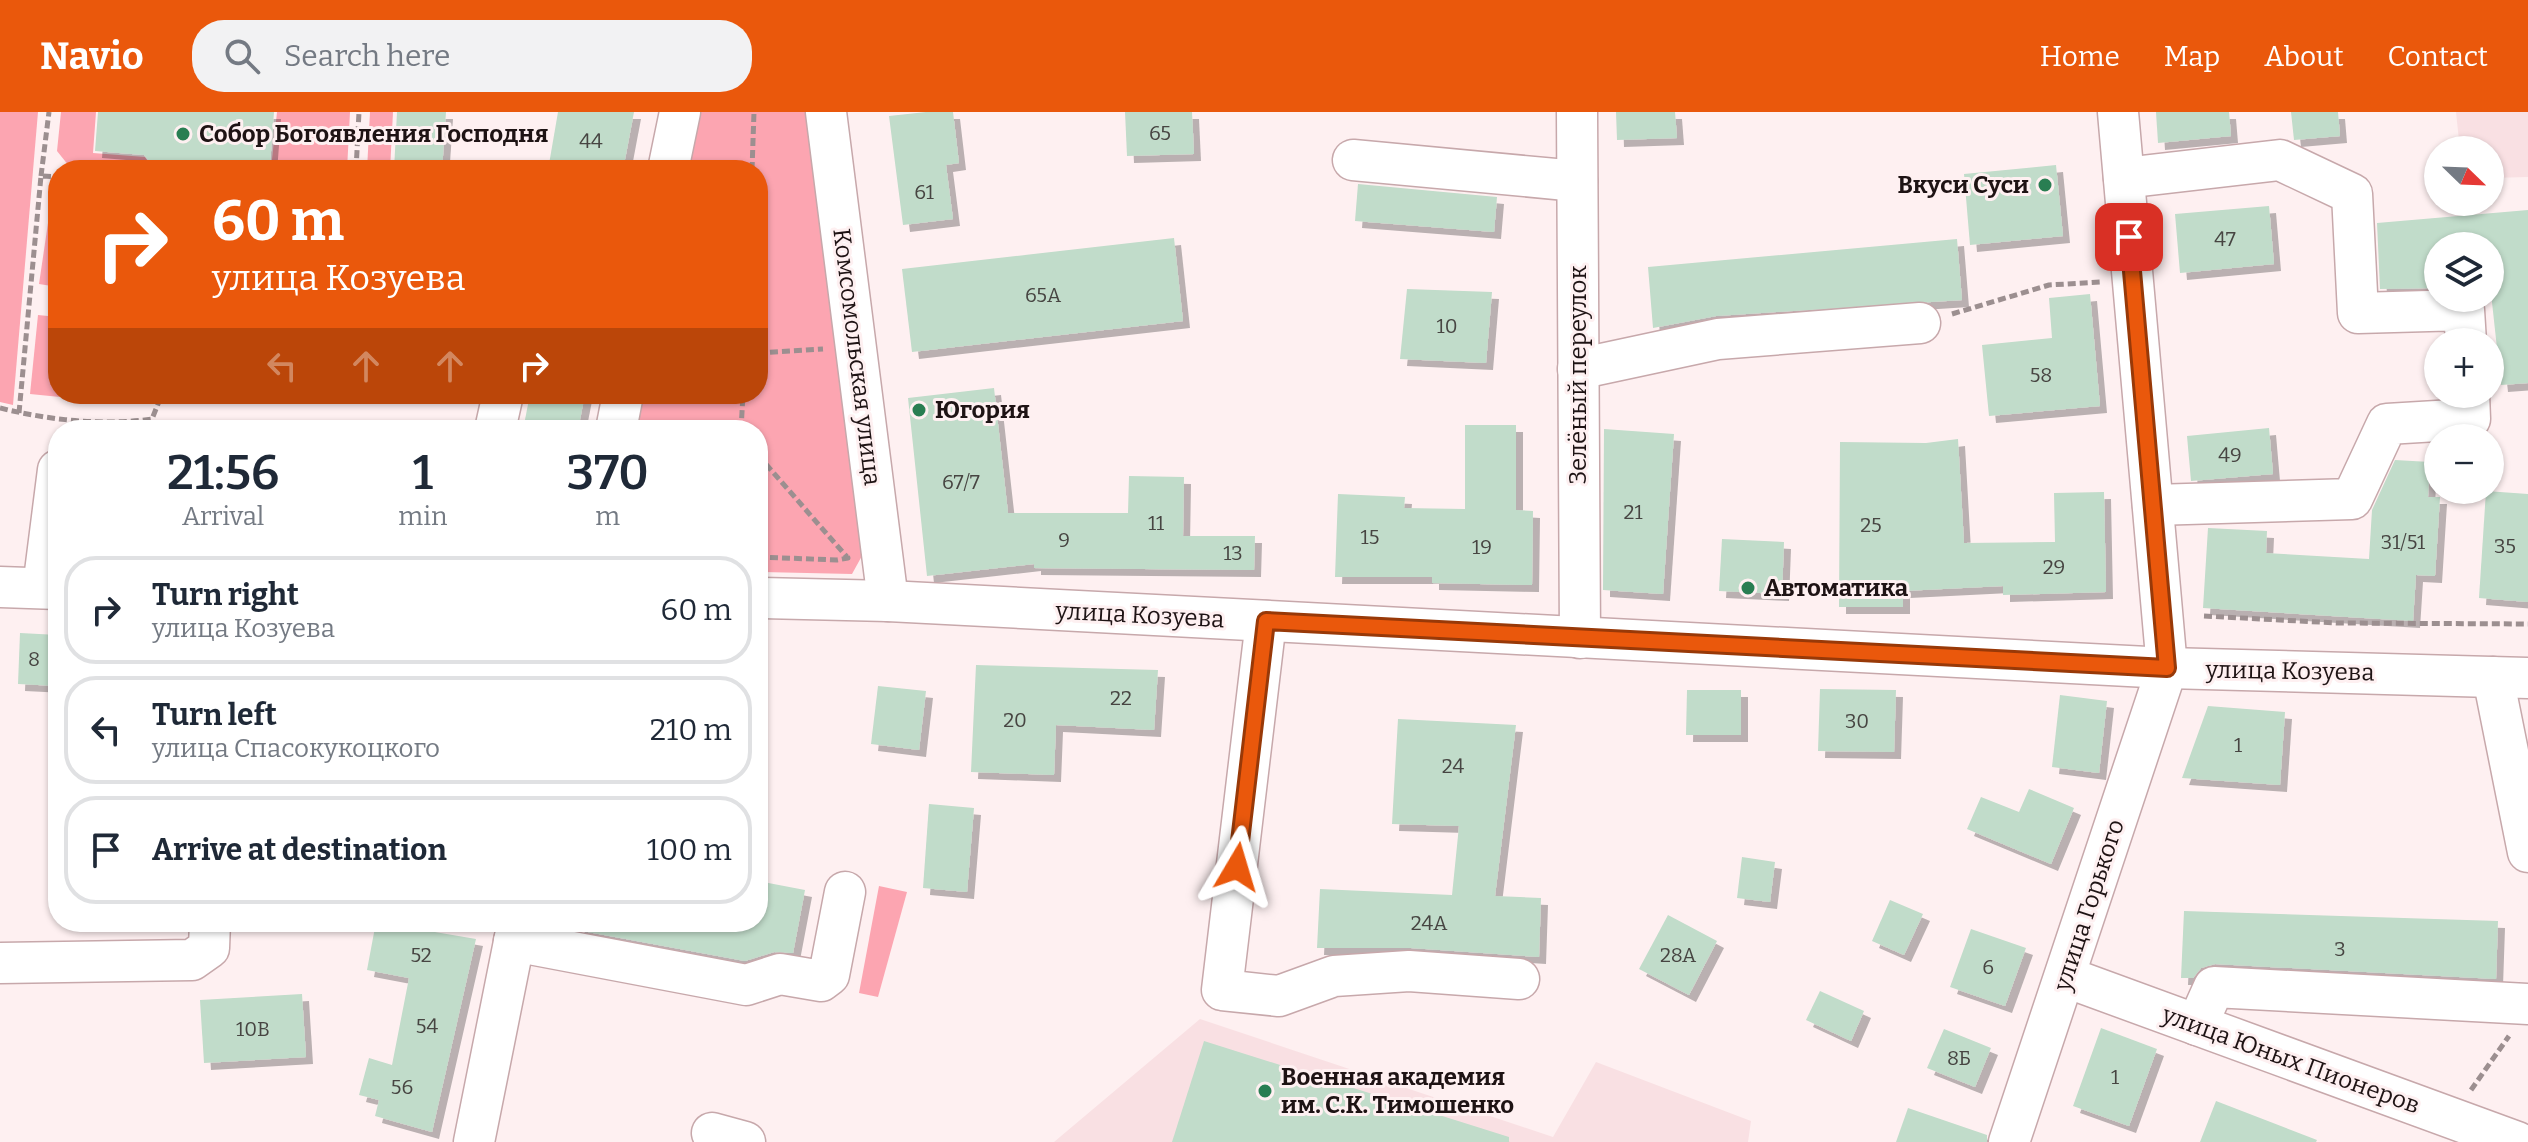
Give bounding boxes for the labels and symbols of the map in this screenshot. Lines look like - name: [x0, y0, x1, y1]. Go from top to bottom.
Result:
- place label: Собор Богоявления Господня: [199, 120, 548, 148]
- house number: 65: [1149, 121, 1171, 145]
- marker: Собор Богоявления Господня: [174, 125, 192, 143]
- house number: 44: [579, 129, 603, 153]
- north arrow: [2424, 136, 2504, 216]
- place label: Вкуси Суси: [1898, 171, 2029, 199]
- marker: Вкуси Суси: [2036, 176, 2054, 194]
- house number: 61: [914, 180, 934, 204]
- pin: [2095, 203, 2163, 271]
- street label: Комсомольская улица: [827, 227, 887, 487]
- house number: 47: [2214, 227, 2236, 251]
- street label: Зелёный переулок: [1564, 266, 1592, 484]
- house number: 65А: [1025, 283, 1062, 307]
- house number: 10: [1437, 314, 1457, 338]
- house number: 58: [2030, 363, 2052, 387]
- place label: Югория: [935, 396, 1030, 424]
- marker: Югория: [910, 401, 928, 419]
- house number: 49: [2218, 443, 2242, 467]
- house number: 67/7: [942, 470, 980, 494]
- house number: 21: [1624, 500, 1643, 524]
- house number: 11: [1148, 511, 1164, 535]
- house number: 25: [1860, 513, 1882, 537]
- house number: 15: [1361, 525, 1379, 549]
- house number: 9: [1058, 528, 1070, 552]
- house number: 31/51: [2381, 530, 2425, 554]
- house number: 35: [2494, 534, 2516, 558]
- house number: 19: [1472, 535, 1492, 559]
- house number: 13: [1223, 541, 1243, 565]
- house number: 29: [2043, 555, 2065, 579]
- place label: Автоматика: [1764, 574, 1909, 602]
- marker: Автоматика: [1739, 579, 1757, 597]
- street label: улица Козуева: [1054, 597, 1225, 633]
- house number: 8: [28, 647, 40, 671]
- street label: улица Козуева: [2204, 656, 2375, 686]
- house number: 22: [1110, 686, 1132, 710]
- house number: 20: [1003, 708, 1027, 732]
- house number: 30: [1845, 709, 1869, 733]
- house number: 1: [2234, 733, 2242, 757]
- house number: 24: [1442, 754, 1465, 778]
- street label: улица Горького: [2048, 816, 2130, 995]
- position arrow: [1195, 825, 1279, 909]
- house number: 24А: [1411, 911, 1448, 935]
- house number: 3: [2334, 937, 2346, 961]
- house number: 52: [410, 943, 432, 967]
- house number: 28А: [1660, 943, 1697, 967]
- house number: 6: [1982, 955, 1994, 979]
- street label: улица Юных Пионеров: [2158, 1000, 2423, 1120]
- house number: 54: [416, 1014, 438, 1038]
- house number: 10В: [236, 1017, 270, 1041]
- house number: 8Б: [1947, 1046, 1971, 1070]
- place label: Военная академия им. С.К. Тимошенко: [1281, 1063, 1514, 1119]
- house number: 1: [2111, 1065, 2119, 1089]
- house number: 56: [391, 1075, 413, 1099]
- marker: Военная академия им. С.К. Тимошенко: [1256, 1082, 1274, 1100]

